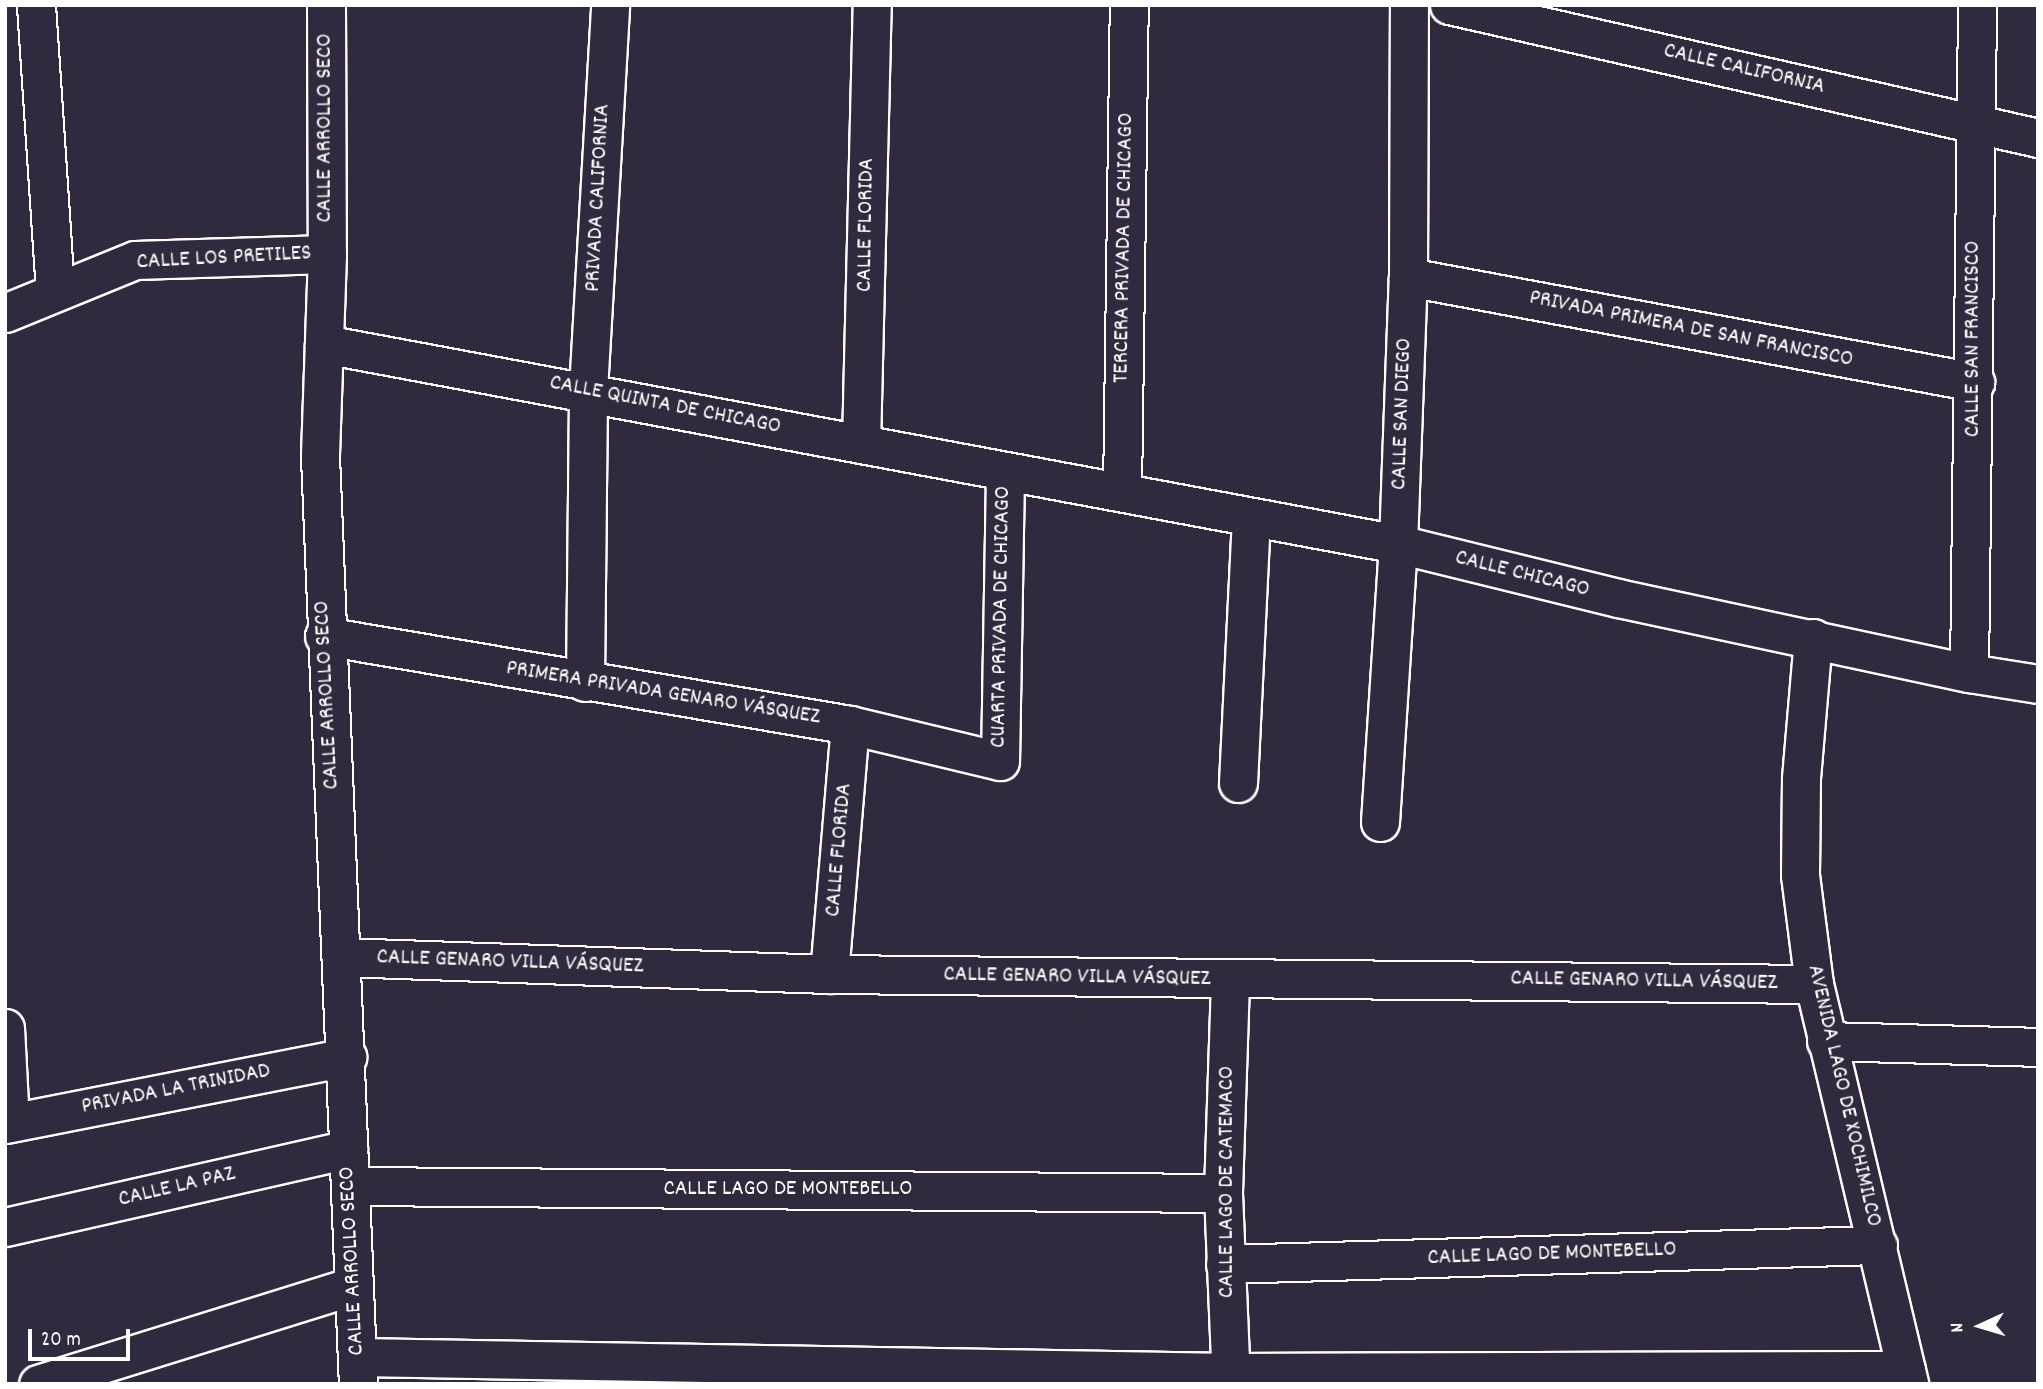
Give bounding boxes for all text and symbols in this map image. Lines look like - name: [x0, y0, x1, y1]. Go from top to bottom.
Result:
- street label: CALLE ARROLLO SECO: [312, 33, 340, 223]
- street label: CALLE CALIFORNIA: [1661, 38, 1827, 102]
- street label: PRIVADA CALIFORNIA: [580, 103, 618, 293]
- street label: TERCERA PRIVADA DE CHICAGO: [1109, 113, 1141, 383]
- street label: CALLE FLORIDA: [852, 158, 882, 292]
- street label: CALLE LOS PRETILES: [136, 241, 312, 277]
- street label: CALLE SAN FRANCISCO: [1960, 241, 1988, 437]
- street label: PRIVADA PRIMERA DE SAN FRANCISCO: [1527, 285, 1855, 375]
- street label: CALLE SAN DIEGO: [1387, 338, 1419, 490]
- street label: CALLE QUINTA DE CHICAGO: [547, 370, 783, 442]
- street label: CUARTA PRIVADA DE CHICAGO: [986, 486, 1018, 748]
- street label: CALLE CHICAGO: [1452, 545, 1592, 605]
- street label: CALLE ARROLLO SECO: [309, 600, 347, 790]
- street label: PRIMERA PRIVADA GENARO VÁSQUEZ: [504, 656, 822, 732]
- street label: CALLE FLORIDA: [820, 782, 860, 918]
- street label: CALLE GENARO VILLA VÁSQUEZ: [376, 945, 644, 981]
- street label: CALLE GENARO VILLA VÁSQUEZ: [943, 962, 1211, 994]
- street label: AVENIDA LAGO DE XOCHIMILCO: [1799, 962, 1887, 1230]
- street label: CALLE GENARO VILLA VÁSQUEZ: [1510, 966, 1778, 998]
- street label: PRIVADA LA TRINIDAD: [79, 1058, 273, 1122]
- street label: CALLE LAGO DE CATEMACO: [1214, 1066, 1242, 1298]
- street label: CALLE LA PAZ: [116, 1161, 238, 1215]
- street label: CALLE ARROLLO SECO: [334, 1166, 372, 1356]
- street label: CALLE LAGO DE MONTEBELLO: [663, 1176, 913, 1204]
- street label: CALLE LAGO DE MONTEBELLO: [1427, 1237, 1677, 1273]
- north arrow: [1945, 1291, 2015, 1361]
- scale bar: [32, 1316, 133, 1360]
- text: N: [1945, 1322, 1972, 1333]
- text: 20 m: [41, 1326, 81, 1356]

